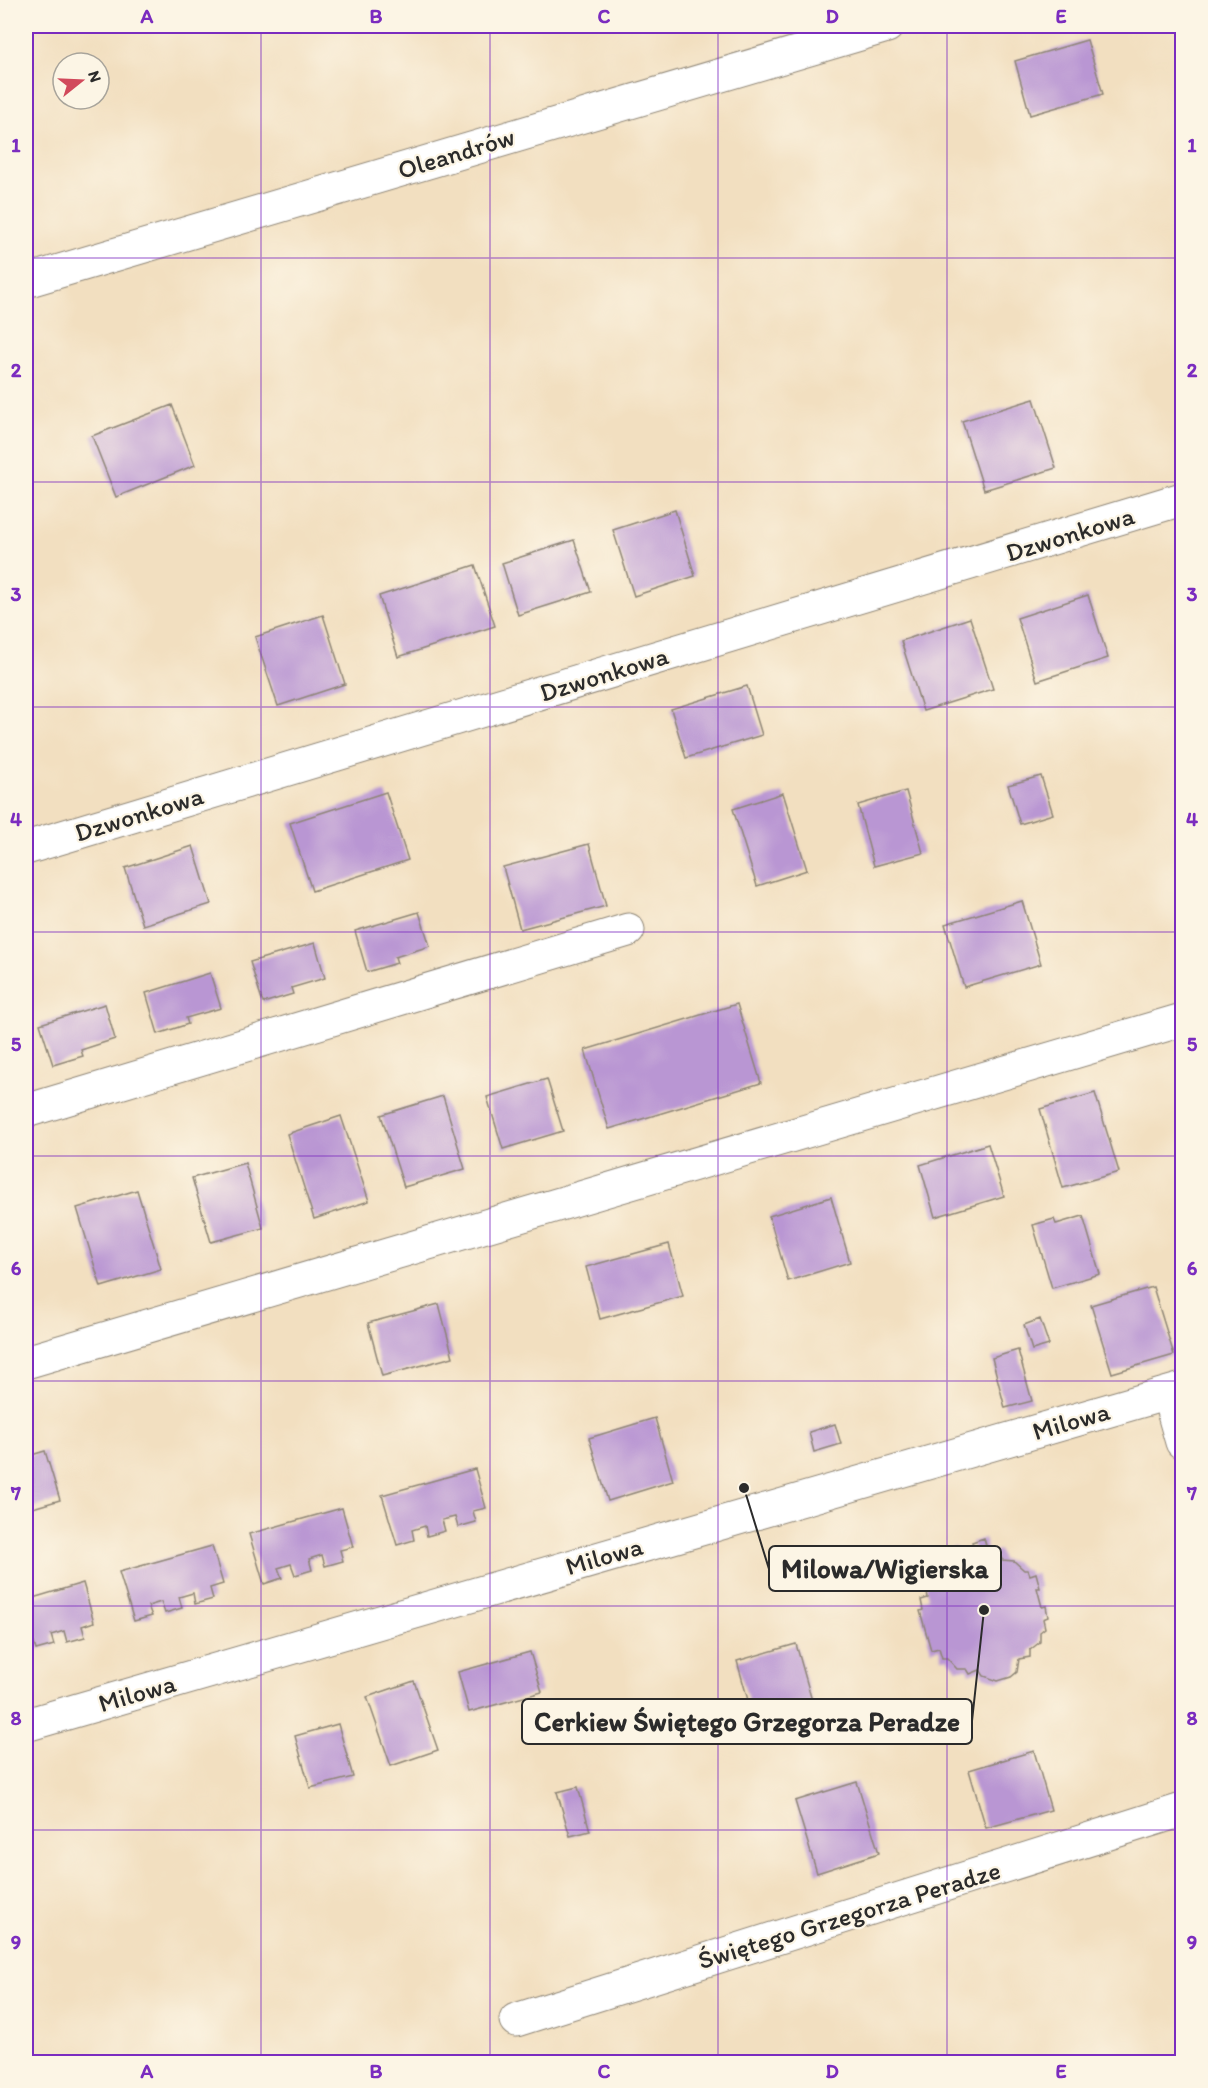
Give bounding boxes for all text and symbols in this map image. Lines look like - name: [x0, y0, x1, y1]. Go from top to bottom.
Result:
- text: A: [140, 4, 154, 28]
- text: B: [370, 4, 383, 28]
- text: C: [598, 4, 611, 28]
- text: D: [825, 4, 839, 28]
- text: E: [1055, 4, 1067, 28]
- north arrow: [51, 51, 111, 111]
- text: N: [84, 68, 105, 85]
- street label: Oleandrów: [394, 120, 518, 186]
- text: 1: [11, 133, 21, 157]
- text: 1: [1187, 133, 1197, 157]
- text: 2: [11, 358, 22, 382]
- text: 2: [1187, 358, 1198, 382]
- street label: Dzwonkowa: [1002, 499, 1139, 569]
- text: 3: [11, 582, 22, 606]
- text: 3: [1187, 582, 1198, 606]
- street label: Dzwonkowa: [536, 639, 673, 709]
- street label: Dzwonkowa: [71, 779, 208, 849]
- text: 4: [10, 807, 22, 831]
- text: 4: [1186, 807, 1198, 831]
- text: 5: [11, 1032, 22, 1056]
- text: 5: [1187, 1032, 1198, 1056]
- text: 6: [11, 1256, 22, 1280]
- text: 6: [1187, 1256, 1198, 1280]
- street label: Milowa: [1029, 1395, 1114, 1447]
- text: 7: [10, 1481, 21, 1505]
- text: 7: [1186, 1481, 1197, 1505]
- street label: Milowa: [562, 1530, 647, 1582]
- callout: Milowa/Wigierska: [769, 1546, 1001, 1591]
- text: Milowa/Wigierska: [781, 1552, 990, 1585]
- street label: Milowa: [95, 1667, 180, 1719]
- callout: Cerkiew Świętego Grzegorza Peradze: [522, 1699, 972, 1744]
- text: Cerkiew Świętego Grzegorza Peradze: [534, 1705, 960, 1738]
- text: 8: [11, 1706, 22, 1730]
- text: 8: [1187, 1706, 1198, 1730]
- street label: Świętego Grzegorza Peradze: [694, 1854, 1004, 1976]
- text: 9: [11, 1930, 21, 1954]
- text: 9: [1187, 1930, 1197, 1954]
- text: A: [140, 2059, 154, 2083]
- text: B: [370, 2059, 383, 2083]
- text: C: [598, 2059, 611, 2083]
- text: D: [825, 2059, 839, 2083]
- text: E: [1055, 2059, 1067, 2083]

